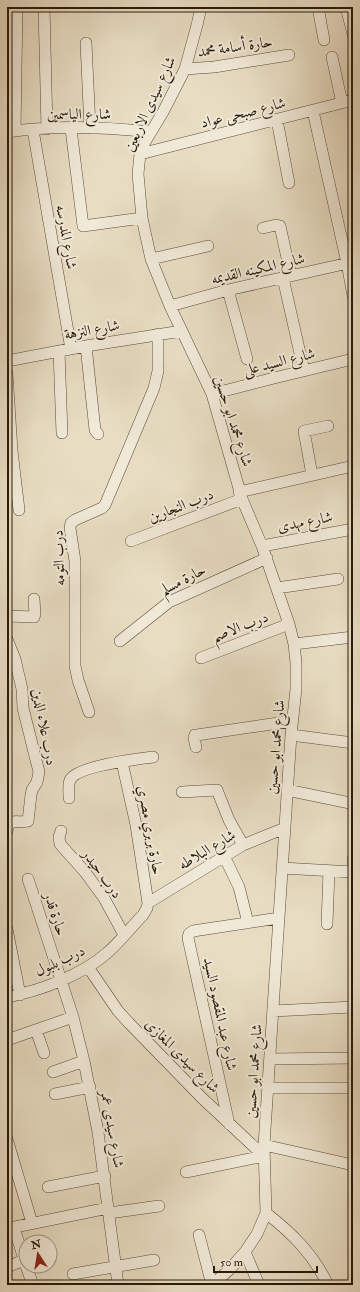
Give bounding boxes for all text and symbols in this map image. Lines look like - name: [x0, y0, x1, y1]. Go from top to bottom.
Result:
- street label: حارة أسامة محمد: [196, 30, 274, 62]
- street label: شارع سيدى الاربعين: [120, 53, 183, 156]
- street label: شارع صبحى عواد: [199, 93, 288, 136]
- street label: شارع الياسمين: [47, 105, 111, 127]
- street label: شارع المدرسه: [48, 203, 81, 271]
- street label: شارع المكينه القديمه: [209, 249, 307, 292]
- street label: شارع النزهة: [63, 316, 122, 347]
- street label: شارع السيد على: [241, 344, 318, 383]
- street label: شارع محمد ابو حسين: [207, 373, 257, 470]
- street label: درب النجارين: [146, 485, 216, 527]
- street label: شارع مهدى: [276, 507, 335, 540]
- street label: درب التومه: [49, 530, 69, 586]
- street label: حارة مسلم: [157, 560, 211, 604]
- street label: درب الاصم: [209, 608, 273, 651]
- street label: درب علاء الدين: [27, 687, 61, 767]
- street label: شارع محمد ابو حسين: [262, 699, 293, 795]
- street label: حارة بربري مصري: [131, 784, 167, 877]
- street label: شارع البلاطه: [175, 826, 241, 877]
- street label: درب حيدر: [77, 844, 126, 902]
- street label: حارة قدر: [38, 888, 71, 938]
- street label: درب بلبول: [32, 941, 88, 981]
- street label: شارع عبد المقصود السيد: [196, 956, 241, 1073]
- street label: شارع سيدى المغازى: [139, 1015, 223, 1099]
- street label: شارع محمد ابو حسين: [241, 1023, 270, 1119]
- street label: شارع سيدى عمر: [93, 1087, 128, 1170]
- north arrow: [18, 1234, 58, 1274]
- text: N: [29, 1237, 43, 1252]
- scale bar: [214, 1248, 317, 1274]
- text: 50 m: [220, 1255, 244, 1270]

